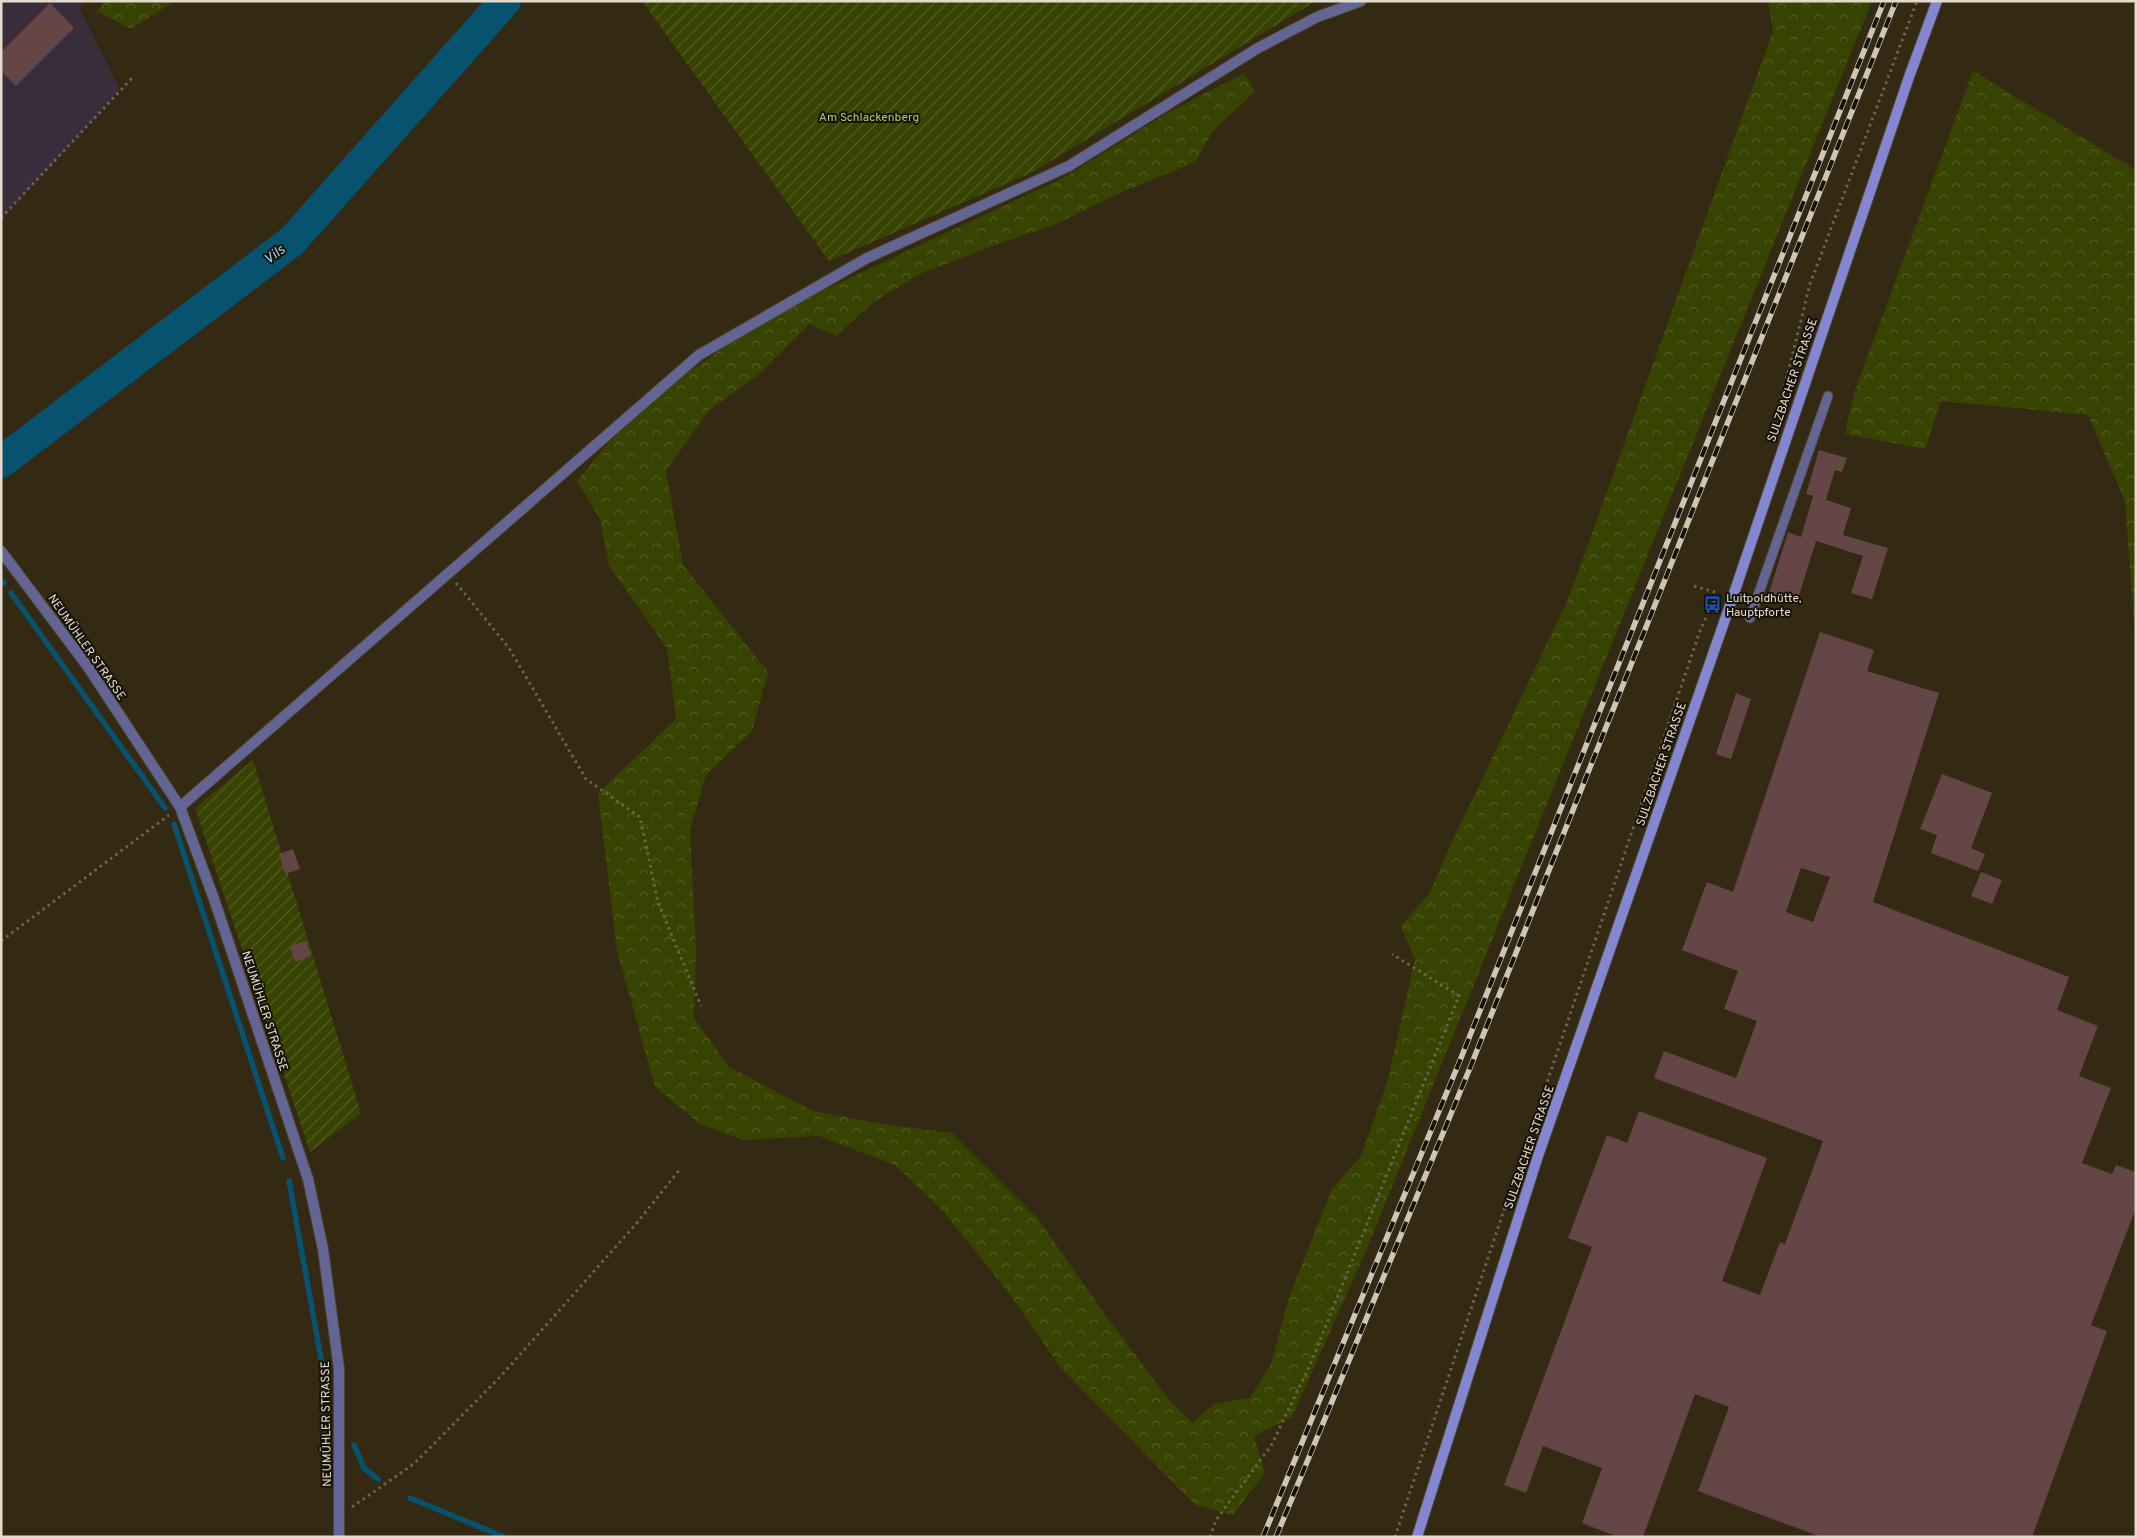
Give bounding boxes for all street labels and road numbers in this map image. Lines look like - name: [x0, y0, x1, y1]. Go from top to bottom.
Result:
- street label: SULZBACHER STRASSE: [1764, 316, 1822, 444]
- street label: NEUMÜHLER STRASSE: [44, 591, 129, 704]
- street label: SULZBACHER STRASSE: [1633, 700, 1691, 828]
- street label: NEUMÜHLER STRASSE: [237, 949, 291, 1074]
- street label: SULZBACHER STRASSE: [1501, 1083, 1559, 1211]
- street label: NEUMÜHLER STRASSE: [318, 1361, 336, 1487]

